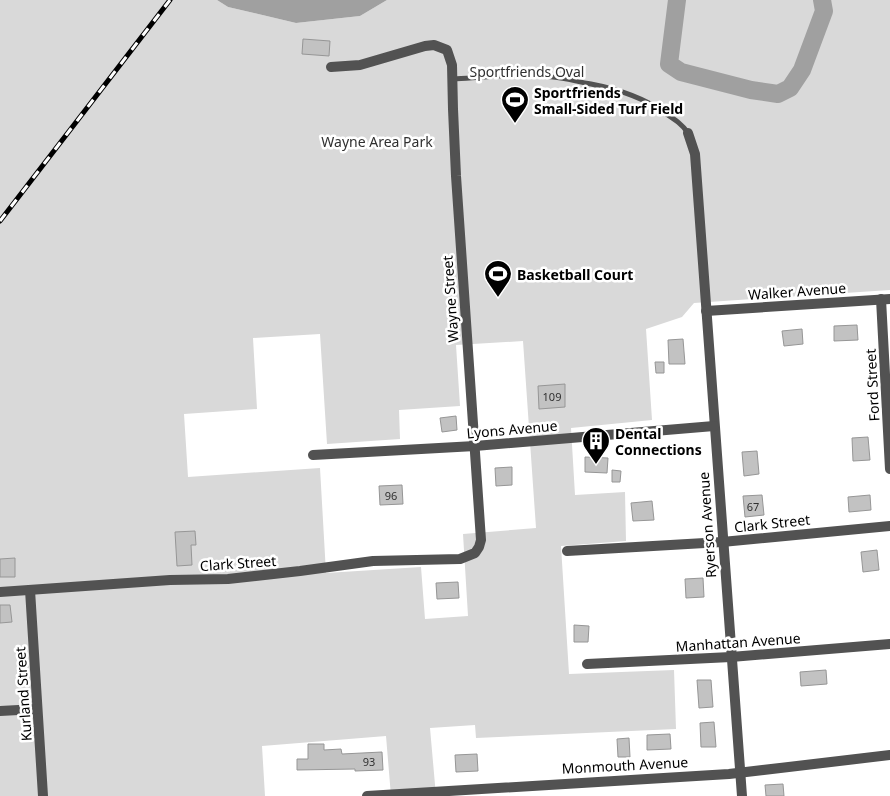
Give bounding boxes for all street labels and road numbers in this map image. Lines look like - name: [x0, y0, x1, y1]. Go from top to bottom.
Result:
- street label: Wayne Street: [437, 255, 463, 343]
- street label: Walker Avenue: [747, 278, 847, 304]
- street label: Ford Street: [861, 348, 883, 422]
- street label: Lyons Avenue: [466, 416, 558, 442]
- street label: Ryerson Avenue: [694, 471, 720, 579]
- street label: Clark Street: [733, 510, 811, 536]
- street label: Clark Street: [199, 551, 277, 575]
- street label: Manhattan Avenue: [675, 628, 801, 656]
- street label: Kurland Street: [10, 646, 36, 742]
- street label: Monmouth Avenue: [561, 752, 689, 778]

